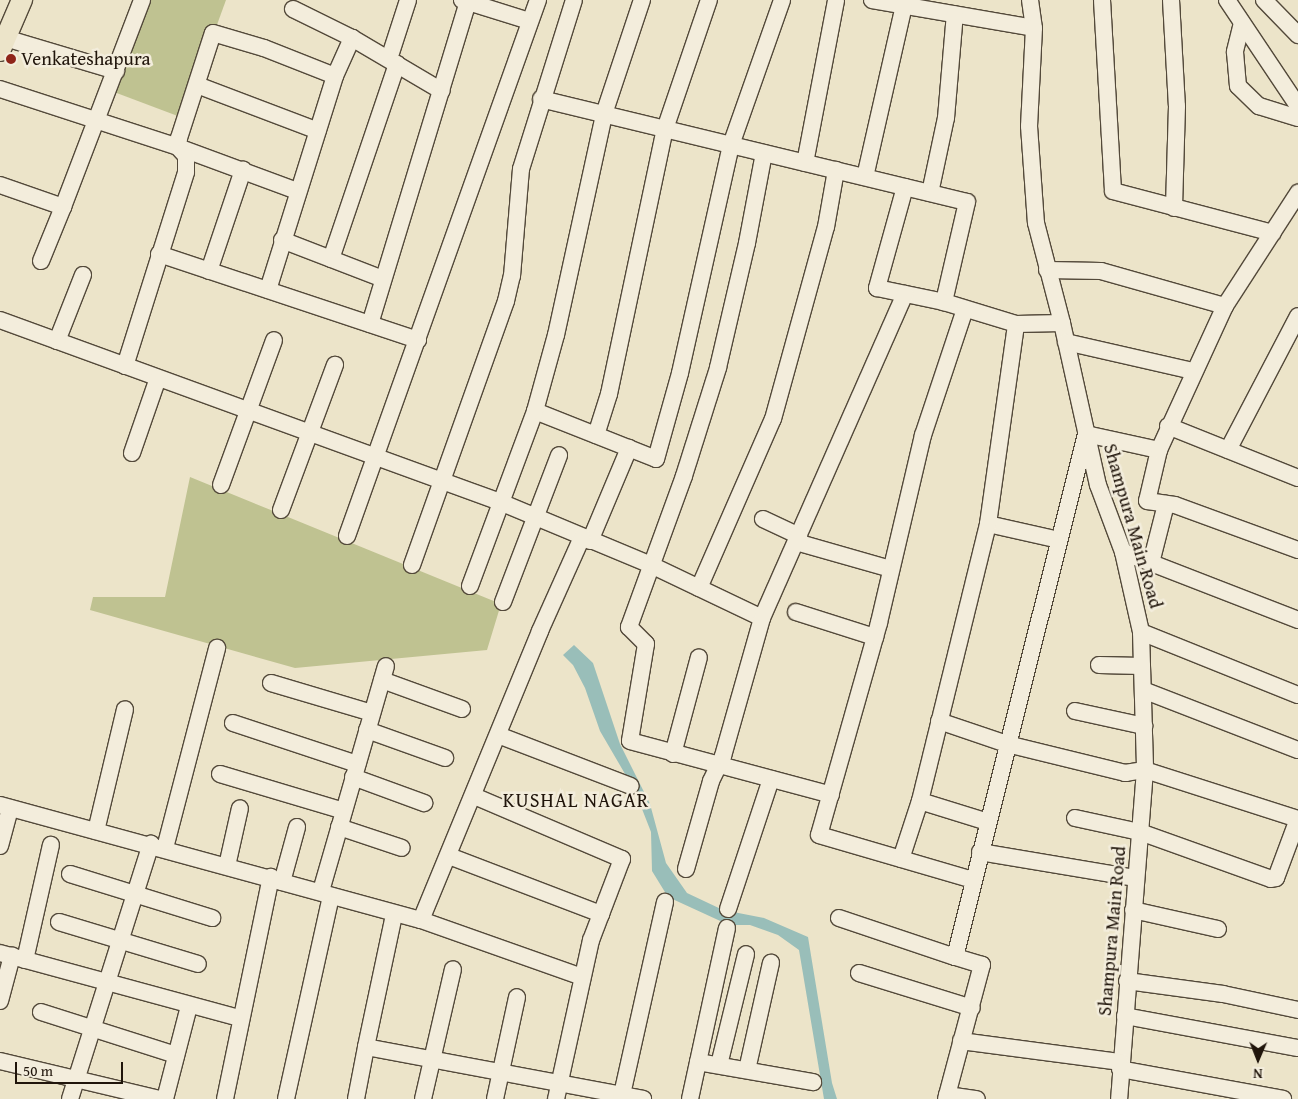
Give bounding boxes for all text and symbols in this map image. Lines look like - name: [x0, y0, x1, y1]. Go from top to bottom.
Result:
- place label: Venkateshapura: [21, 48, 151, 70]
- marker: Venkateshapura: [5, 53, 17, 65]
- street label: Shampura Main Road: [1099, 441, 1167, 611]
- district label: KUSHAL NAGAR: [501, 787, 651, 811]
- street label: Shampura Main Road: [1093, 845, 1131, 1017]
- north arrow: [1233, 1034, 1283, 1084]
- scale bar: [18, 1052, 125, 1084]
- text: 50 m: [23, 1060, 53, 1081]
- text: N: [1253, 1064, 1263, 1084]

